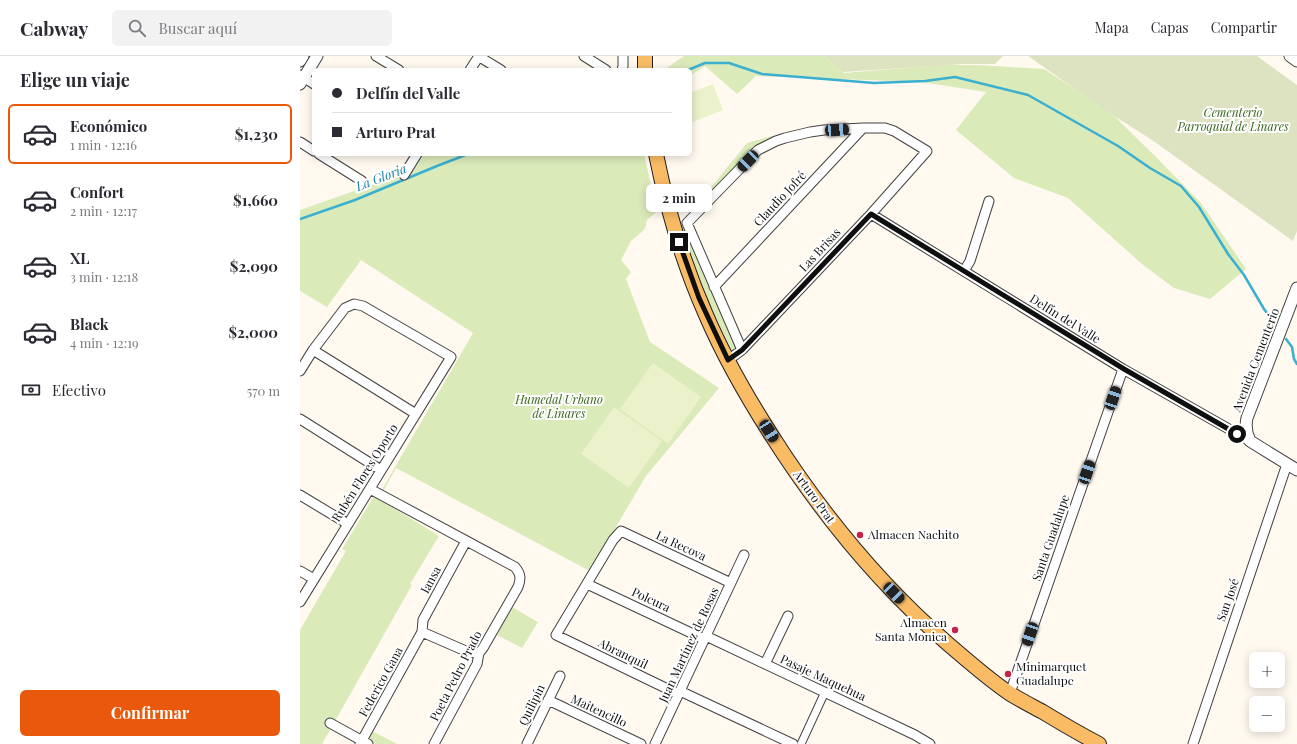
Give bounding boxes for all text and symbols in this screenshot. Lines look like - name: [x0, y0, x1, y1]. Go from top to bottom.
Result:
- search box: [112, 10, 392, 46]
- text: Cabway: [20, 15, 88, 41]
- icon: search: [126, 17, 148, 39]
- text: Buscar aquí: [158, 18, 237, 38]
- text: Mapa: [1094, 18, 1129, 37]
- text: Capas: [1151, 18, 1189, 37]
- text: Compartir: [1211, 18, 1277, 37]
- text: Elige un viaje: [20, 68, 130, 92]
- text: Delfín del Valle: [356, 83, 460, 103]
- park label: Cementerio Parroquial de Linares: [1177, 104, 1289, 134]
- icon: car: [22, 116, 58, 152]
- text: Económico: [70, 116, 147, 136]
- text: Arturo Prat: [356, 122, 436, 142]
- car: [825, 123, 849, 137]
- text: $1,230: [235, 124, 278, 144]
- text: 1 min · 12:16: [70, 136, 137, 153]
- car: [735, 148, 761, 174]
- water label: La Gloria: [352, 159, 409, 194]
- street label: Claudio Jofré: [750, 167, 809, 229]
- icon: car: [22, 182, 58, 218]
- text: Confort: [70, 182, 124, 202]
- callout: 2 min: [646, 184, 712, 212]
- text: 2 min: [662, 189, 696, 206]
- text: $1,660: [233, 190, 278, 210]
- text: 2 min · 12:17: [70, 202, 137, 219]
- street label: Las Brisas: [795, 224, 844, 275]
- route end: [670, 233, 688, 251]
- icon: car: [22, 248, 58, 284]
- text: XL: [70, 248, 90, 268]
- text: $2,090: [230, 256, 278, 276]
- text: 3 min · 12:18: [70, 268, 138, 285]
- street label: Delfín del Valle: [1027, 290, 1104, 346]
- street label: Avenida Cementerio: [1228, 305, 1282, 415]
- icon: car: [22, 314, 58, 350]
- text: Black: [70, 314, 109, 334]
- text: $2,000: [228, 322, 278, 342]
- text: 4 min · 12:19: [70, 334, 139, 351]
- icon: cash: [20, 379, 42, 401]
- text: Efectivo: [52, 380, 106, 400]
- text: 570 m: [247, 382, 280, 399]
- car: [1103, 385, 1123, 411]
- park label: Humedal Urbano de Linares: [514, 391, 603, 421]
- car: [757, 418, 781, 444]
- street label: Rubén Flores Oporto: [328, 420, 401, 524]
- route start: [1228, 425, 1246, 443]
- car: [1077, 459, 1097, 485]
- street label: Arturo Prat: [790, 466, 840, 527]
- street label: Santa Guadalupe: [1028, 492, 1072, 583]
- street label: La Recova: [654, 526, 709, 564]
- place label: Almacen Nachito: [867, 526, 960, 542]
- marker: Almacen Nachito: [855, 530, 865, 540]
- street label: Iansa: [416, 563, 444, 596]
- street label: San José: [1212, 576, 1242, 623]
- car: [881, 580, 907, 606]
- street label: Polcura: [630, 583, 673, 615]
- street label: Juan Martínez de Rosas: [654, 584, 722, 706]
- place label: Almacen Santa Monica: [875, 614, 947, 644]
- car: [1020, 621, 1040, 647]
- marker: Almacen Santa Monica: [950, 625, 960, 635]
- street label: Poeta Pedro Prado: [425, 627, 485, 723]
- street label: Abranquil: [595, 634, 651, 672]
- street label: Federico Gana: [354, 644, 406, 719]
- street label: Pasaje Maquehua: [778, 650, 869, 704]
- map controls: [1249, 652, 1285, 732]
- button: +: [1249, 652, 1285, 688]
- place label: Minimarquet Guadalupe: [1016, 658, 1087, 688]
- marker: Minimarquet Guadalupe: [1003, 669, 1013, 679]
- street label: Quilipín: [514, 681, 548, 728]
- button: Confirmar: [20, 690, 280, 736]
- street label: Maitencillo: [569, 690, 630, 730]
- button: −: [1249, 696, 1285, 732]

